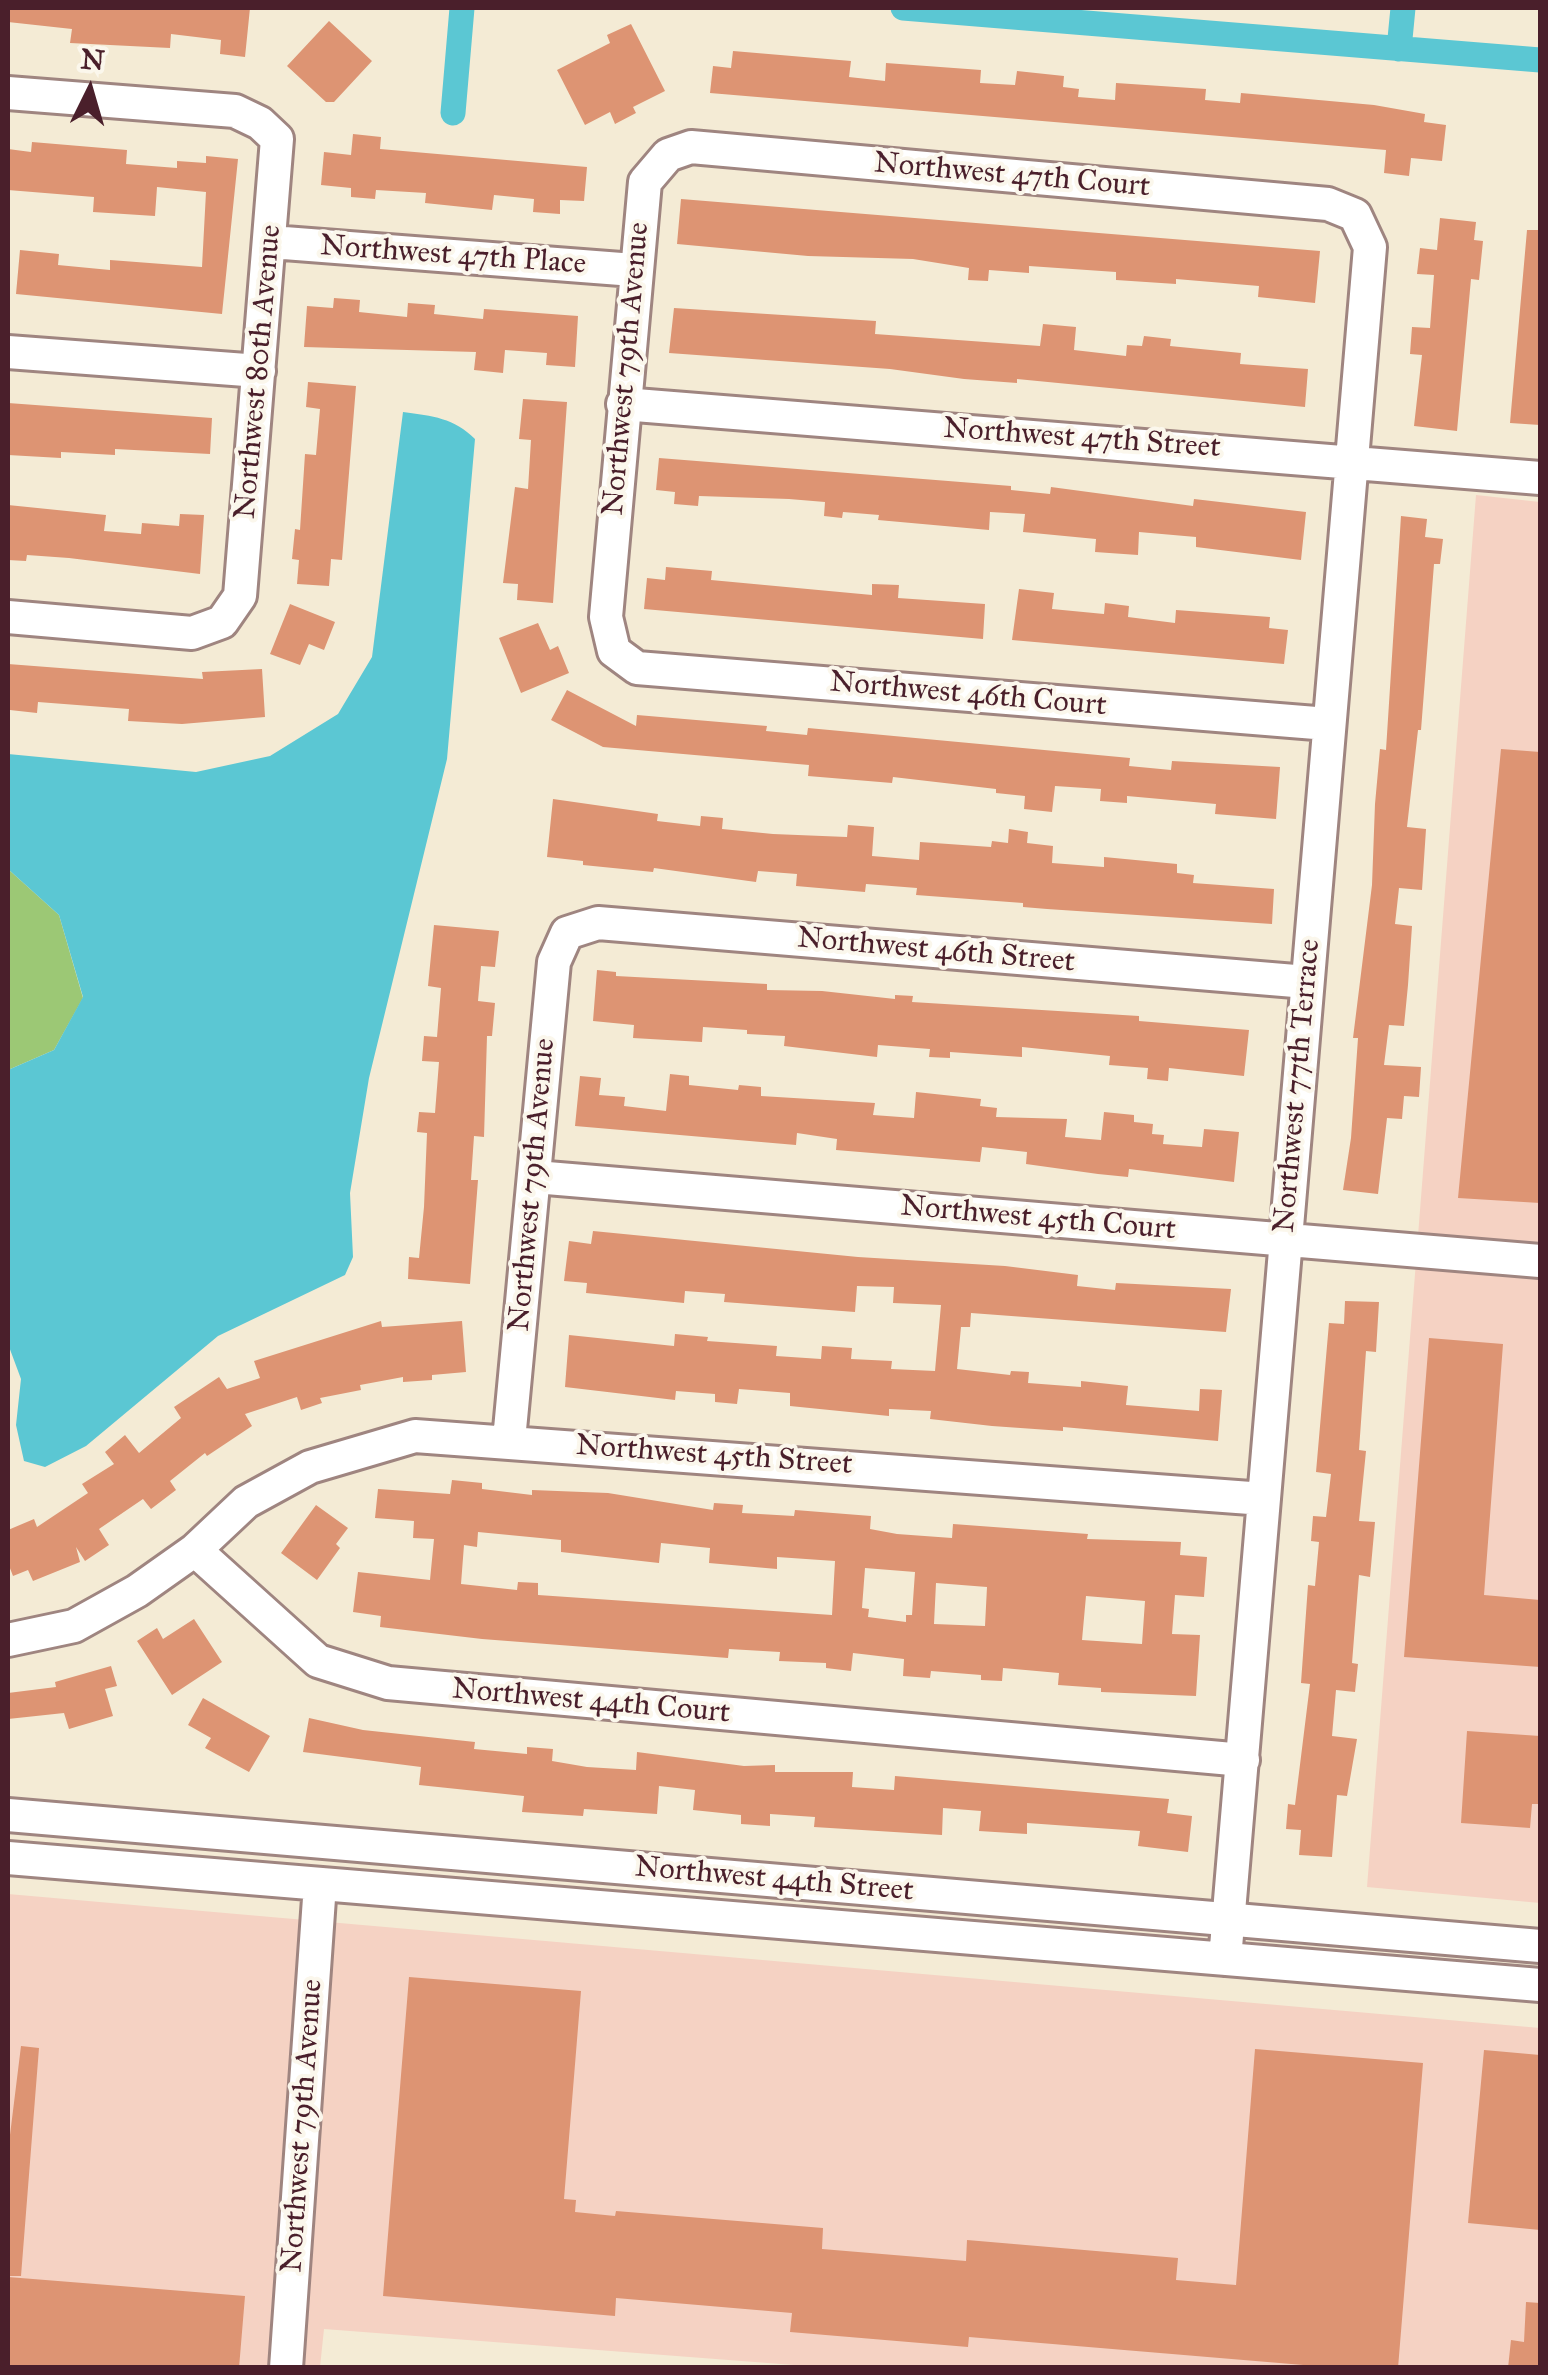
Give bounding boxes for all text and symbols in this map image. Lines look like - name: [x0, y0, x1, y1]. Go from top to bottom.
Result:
- north arrow: [40, 40, 140, 140]
- text: N: [79, 41, 106, 78]
- street label: Northwest 47th Court: [872, 146, 1152, 206]
- street label: Northwest 79th Avenue: [596, 221, 658, 517]
- street label: Northwest 80th Avenue: [228, 223, 290, 521]
- street label: Northwest 47th Place: [319, 229, 587, 283]
- street label: Northwest 47th Street: [942, 411, 1222, 467]
- street label: Northwest 46th Court: [828, 665, 1108, 725]
- street label: Northwest 46th Street: [796, 921, 1076, 981]
- street label: Northwest 77th Terrace: [1267, 937, 1329, 1235]
- street label: Northwest 79th Avenue: [502, 1037, 564, 1333]
- street label: Northwest 45th Court: [899, 1189, 1177, 1249]
- street label: Northwest 45th Street: [574, 1428, 854, 1484]
- street label: Northwest 44th Court: [450, 1672, 732, 1732]
- street label: Northwest 44th Street: [633, 1850, 915, 1910]
- street label: Northwest 79th Avenue: [275, 1978, 331, 2274]

